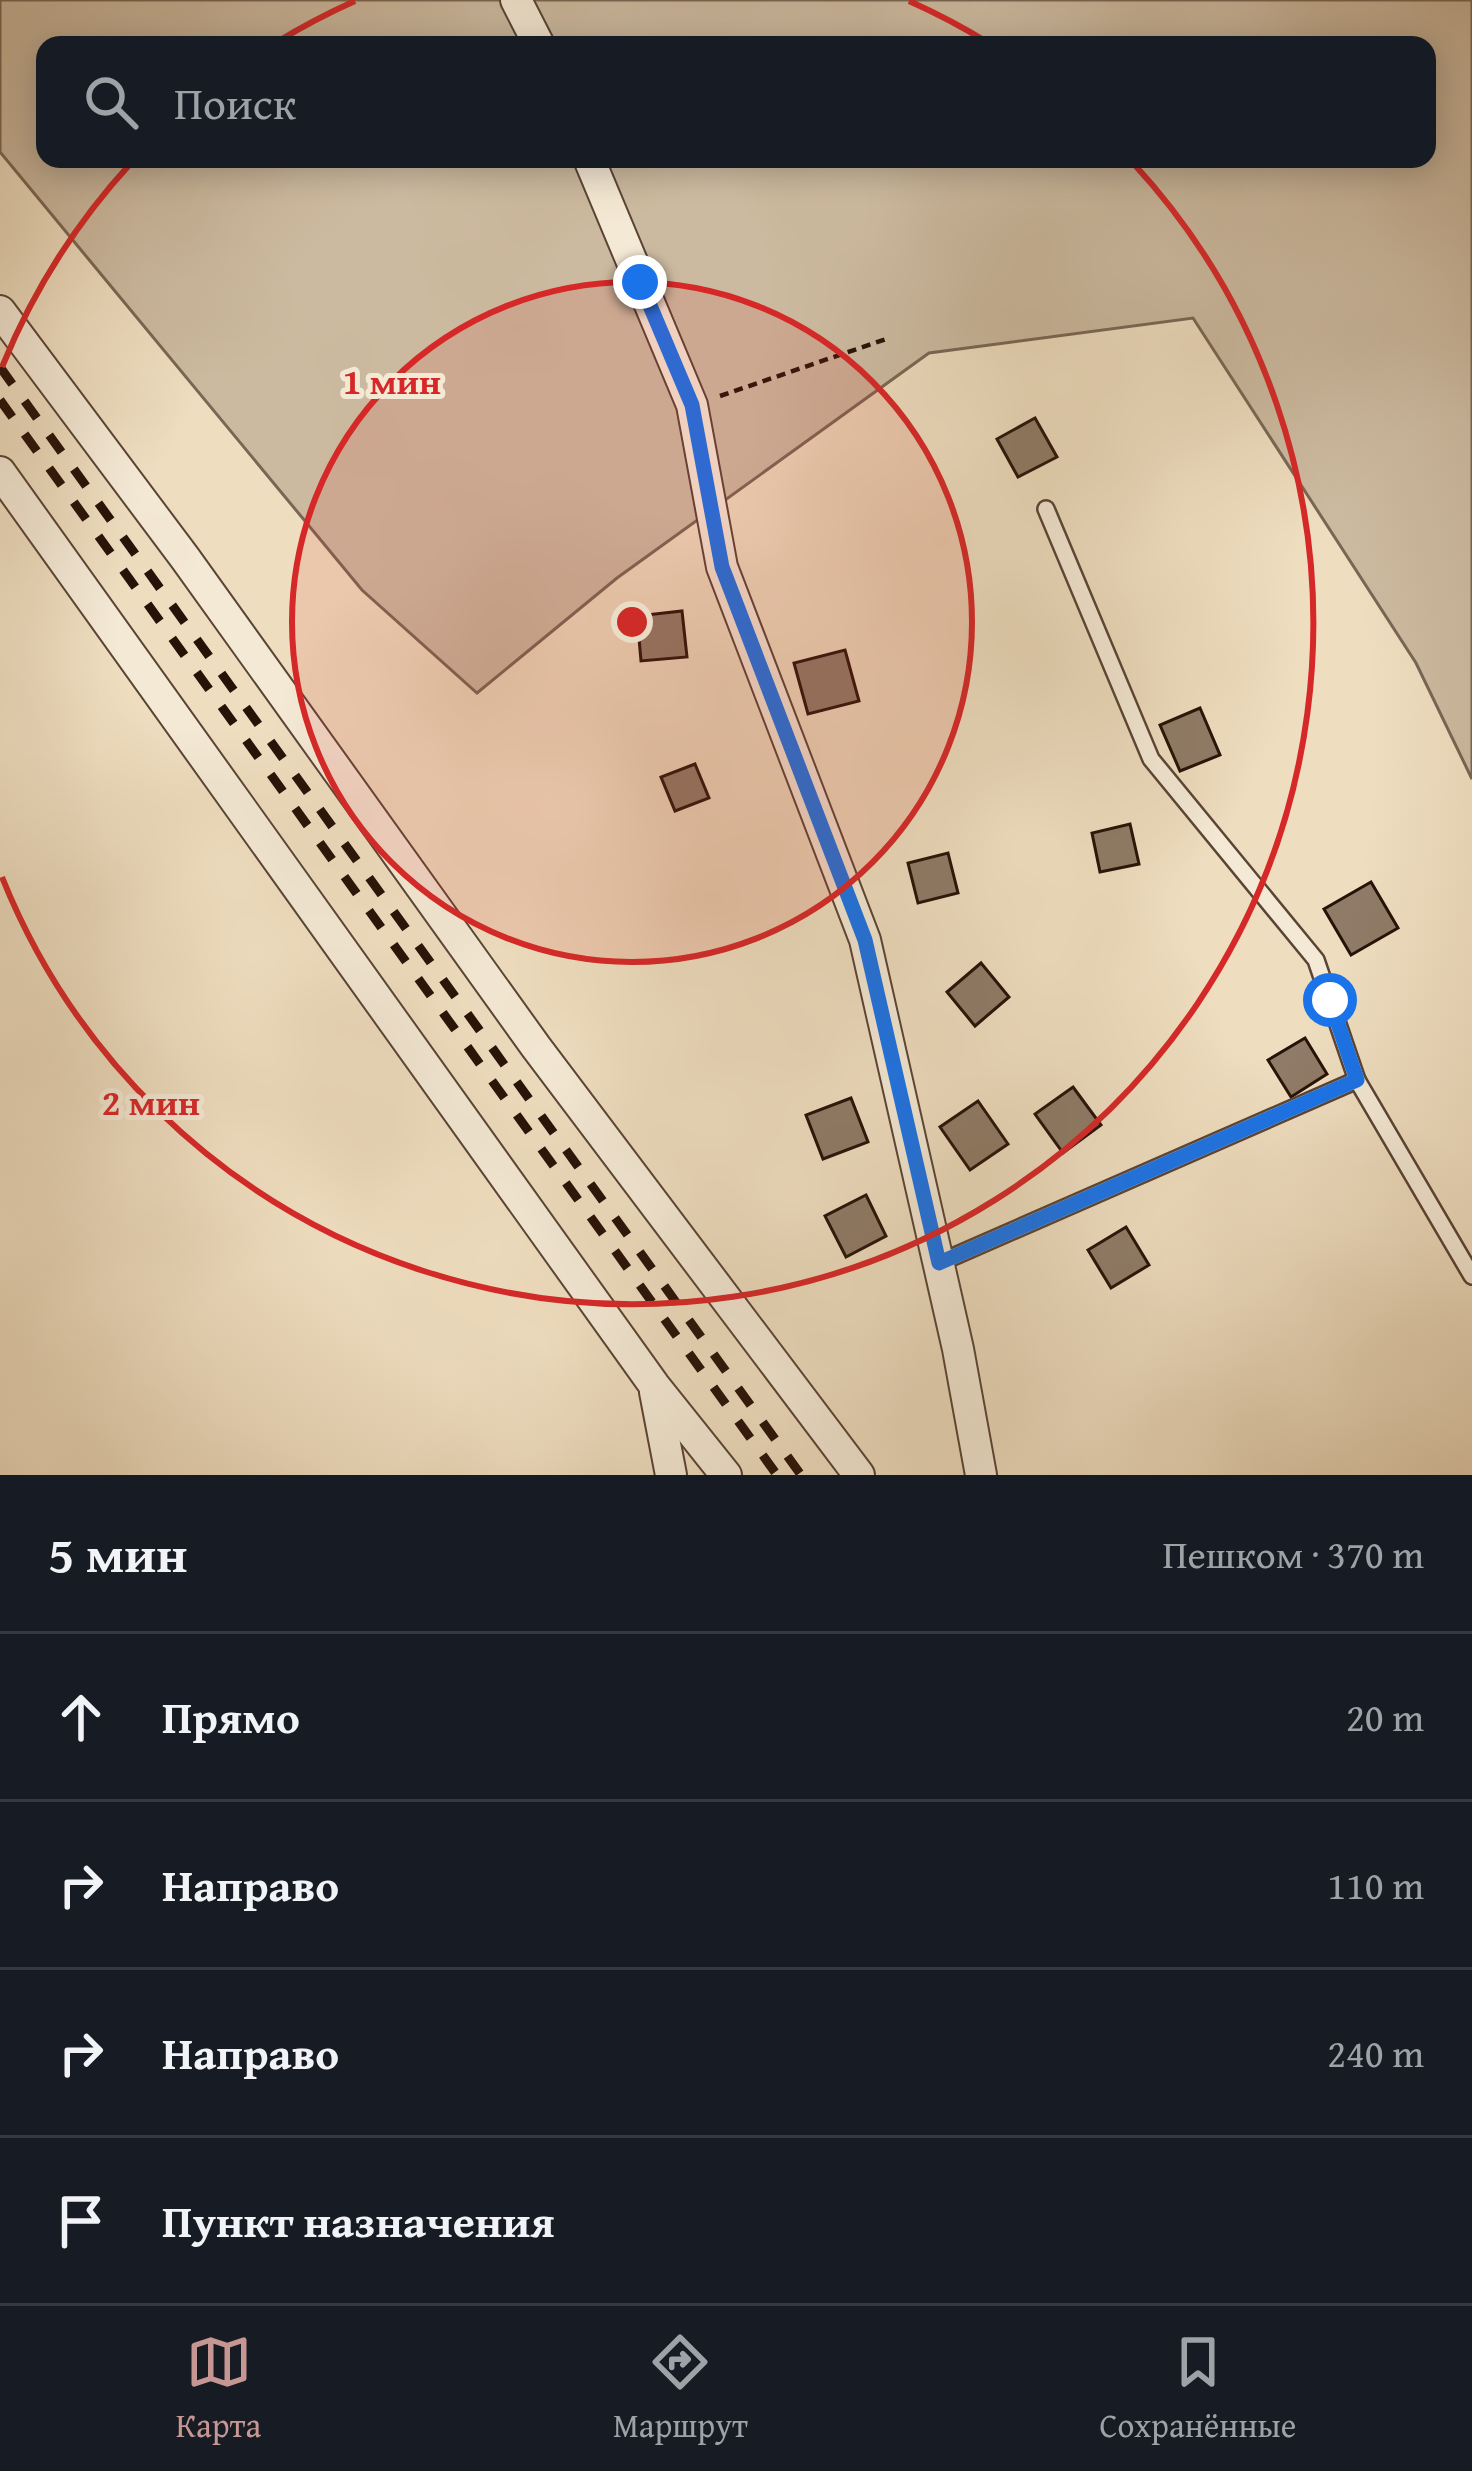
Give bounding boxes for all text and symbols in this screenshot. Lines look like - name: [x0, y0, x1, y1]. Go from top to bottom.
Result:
- search box: [36, 36, 1436, 168]
- icon: search: [78, 69, 144, 135]
- text: Поиск: [174, 70, 296, 135]
- route end: [613, 255, 667, 309]
- text: 1 мин: [343, 354, 441, 407]
- centre of rings: [611, 601, 653, 643]
- route start: [1303, 973, 1357, 1027]
- text: 2 мин: [102, 1075, 200, 1128]
- text: 5 мин: [48, 1516, 187, 1591]
- text: Пешком · 370 m: [1162, 1525, 1424, 1582]
- icon: ahead: [48, 1684, 114, 1750]
- text: Прямо: [162, 1684, 300, 1749]
- text: 20 m: [1346, 1688, 1424, 1745]
- icon: right: [48, 1852, 114, 1918]
- text: Направо: [162, 1852, 339, 1917]
- text: 110 m: [1327, 1856, 1424, 1913]
- icon: right: [48, 2020, 114, 2086]
- text: Направо: [162, 2020, 339, 2085]
- text: 240 m: [1327, 2024, 1424, 2081]
- icon: arrive: [48, 2188, 114, 2254]
- text: Пункт назначения: [162, 2188, 555, 2253]
- tab: Карта: [176, 2329, 261, 2449]
- tab: Маршрут: [613, 2329, 748, 2449]
- tab: Сохранённые: [1100, 2329, 1296, 2449]

